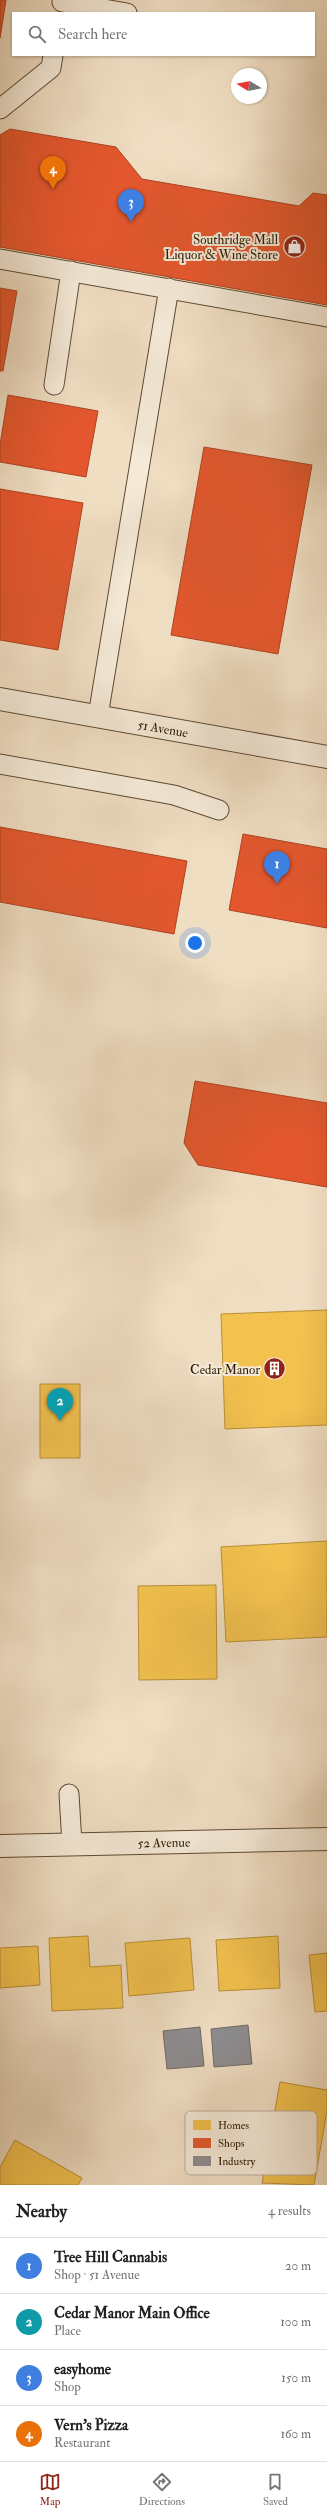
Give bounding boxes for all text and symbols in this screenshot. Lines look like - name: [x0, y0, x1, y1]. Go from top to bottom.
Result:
- search box: [12, 12, 315, 56]
- icon: search: [26, 23, 48, 45]
- text: Search here: [58, 25, 127, 44]
- north arrow: [231, 68, 267, 104]
- pin: 4: [40, 156, 66, 189]
- pin: 3: [118, 189, 144, 222]
- place label: Southridge Mall Liquor & Wine Store: [165, 232, 279, 263]
- shop icon: Southridge Mall Liquor & Wine Store: [281, 233, 307, 259]
- street label: 51 Avenue: [136, 717, 190, 741]
- pin: 1: [264, 851, 290, 884]
- your location: [185, 933, 205, 953]
- building icon: Cedar Manor: [262, 1356, 288, 1382]
- place label: Cedar Manor: [190, 1362, 260, 1378]
- pin: 2: [47, 1388, 73, 1421]
- street label: 52 Avenue: [138, 1835, 191, 1851]
- legend: [185, 2111, 317, 2175]
- text: Homes: [218, 2119, 249, 2132]
- text: Shops: [218, 2137, 245, 2151]
- text: Industry: [218, 2155, 256, 2169]
- text: Nearby: [16, 2201, 67, 2222]
- text: 4 results: [268, 2203, 311, 2219]
- text: Tree Hill Cannabis: [54, 2248, 167, 2267]
- text: 1: [27, 2258, 31, 2274]
- text: 20 m: [285, 2258, 311, 2274]
- text: Shop · 51 Avenue: [54, 2267, 140, 2283]
- text: Cedar Manor Main Office: [54, 2304, 210, 2323]
- text: 2: [26, 2314, 32, 2330]
- text: 100 m: [280, 2314, 311, 2330]
- text: Place: [54, 2323, 81, 2339]
- text: easyhome: [54, 2360, 111, 2379]
- text: 3: [27, 2370, 32, 2386]
- text: 150 m: [281, 2370, 311, 2386]
- text: Shop: [54, 2379, 81, 2395]
- text: Vern's Pizza: [54, 2416, 128, 2435]
- text: 4: [25, 2426, 33, 2442]
- text: 160 m: [280, 2426, 311, 2442]
- text: Restaurant: [54, 2435, 110, 2451]
- tab: Map: [39, 2471, 61, 2508]
- tab: Directions: [139, 2471, 185, 2508]
- tab: Saved: [263, 2471, 288, 2508]

